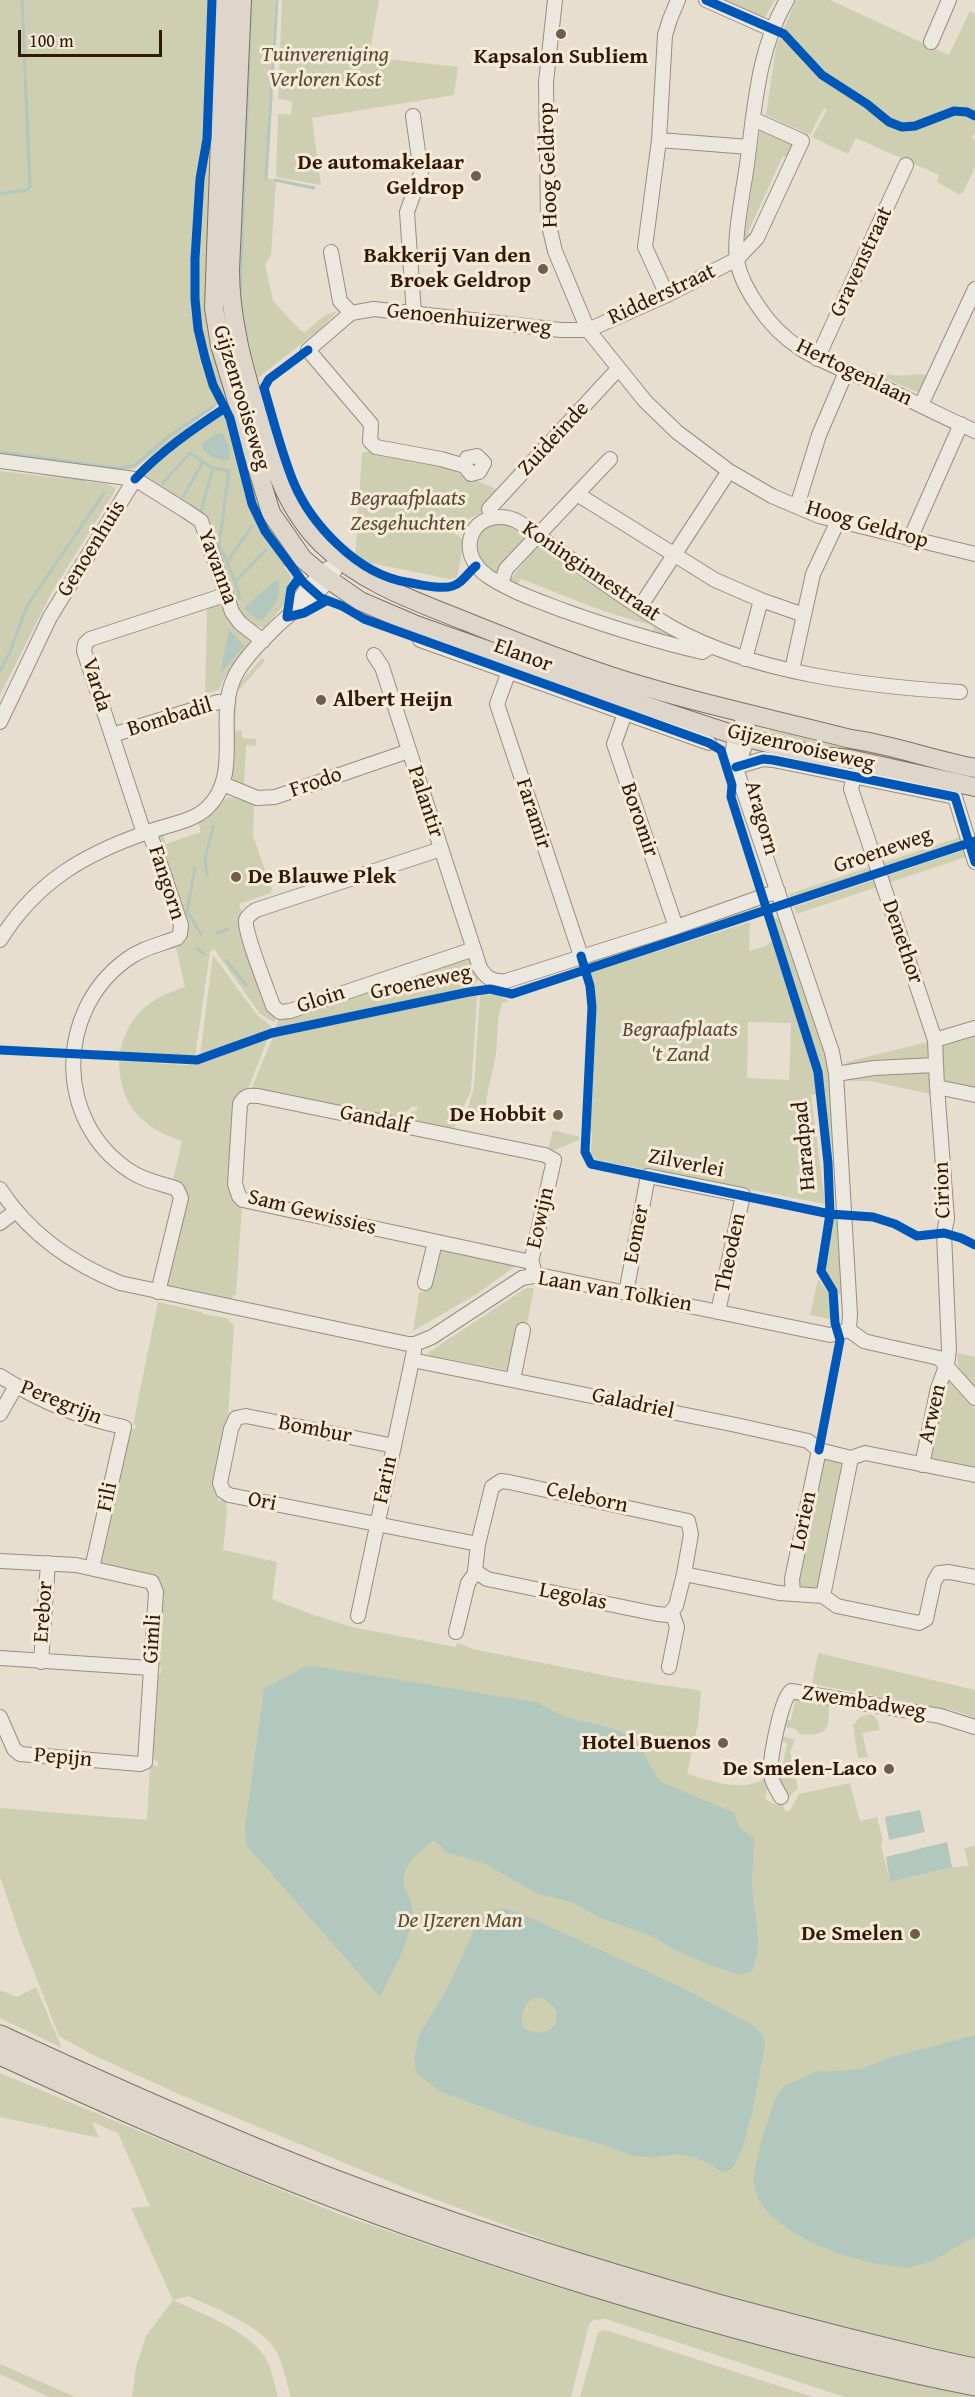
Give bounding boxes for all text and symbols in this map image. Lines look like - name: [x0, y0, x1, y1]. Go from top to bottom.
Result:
- scale bar: [21, 18, 165, 56]
- text: 100 m: [29, 27, 74, 54]
- marker: Kapsalon Subliem: [554, 27, 568, 41]
- park label: Tuinvereniging Verloren Kost: [261, 42, 389, 94]
- place label: Kapsalon Subliem: [474, 44, 648, 70]
- street label: Hoog Geldrop: [534, 102, 564, 228]
- place label: De automakelaar Geldrop: [298, 150, 464, 202]
- marker: De automakelaar Geldrop: [469, 169, 483, 183]
- street label: Gravenstraat: [825, 203, 899, 321]
- place label: Bakkerij Van den Broek Geldrop: [363, 243, 531, 294]
- street label: Ridderstraat: [604, 259, 720, 331]
- marker: Bakkerij Van den Broek Geldrop: [536, 262, 550, 276]
- street label: Genoenhuizerweg: [385, 298, 553, 342]
- street label: Gijzenrooiseweg: [206, 322, 276, 474]
- street label: Hertogenlaan: [792, 334, 916, 412]
- street label: Zuideinde: [513, 396, 595, 482]
- park label: Begraafplaats Zesgehuchten: [350, 486, 466, 538]
- street label: Hoog Geldrop: [803, 495, 931, 555]
- street label: Genoenhuis: [52, 496, 132, 602]
- street label: Koninginnestraat: [517, 516, 665, 628]
- street label: Yavanna: [191, 526, 243, 608]
- street label: Elanor: [490, 633, 556, 679]
- street label: Varda: [75, 655, 117, 715]
- place label: Albert Heijn: [333, 687, 452, 713]
- street label: Bombadil: [124, 693, 216, 743]
- marker: Albert Heijn: [314, 693, 328, 707]
- street label: Gijzenrooiseweg: [725, 718, 877, 778]
- street label: Frodo: [286, 762, 346, 804]
- street label: Palantir: [401, 763, 449, 841]
- street label: Faramir: [509, 775, 557, 853]
- street label: Aragorn: [738, 778, 784, 858]
- street label: Boromir: [614, 779, 664, 861]
- street label: Groeneweg: [830, 822, 936, 880]
- street label: Fangorn: [142, 843, 190, 923]
- place label: De Blauwe Plek: [248, 864, 396, 890]
- marker: De Blauwe Plek: [229, 870, 243, 884]
- street label: Denethor: [875, 897, 929, 987]
- street label: Groeneweg: [368, 959, 474, 1007]
- street label: Gloin: [294, 980, 348, 1020]
- park label: Begraafplaats 't Zand: [622, 1017, 738, 1068]
- street label: Gandalf: [337, 1100, 413, 1140]
- street label: Haradpad: [788, 1100, 822, 1192]
- place label: De Hobbit: [450, 1102, 546, 1128]
- marker: De Hobbit: [551, 1108, 565, 1122]
- street label: Zilverlei: [646, 1144, 726, 1184]
- street label: Cirion: [929, 1161, 957, 1219]
- street label: Sam Gewissies: [245, 1184, 379, 1242]
- street label: Eowijn: [521, 1185, 561, 1251]
- street label: Eomer: [618, 1202, 656, 1266]
- street label: Theoden: [710, 1211, 752, 1295]
- street label: Laan van Tolkien: [536, 1265, 694, 1319]
- street label: Peregrijn: [16, 1375, 106, 1431]
- street label: Galadriel: [589, 1382, 677, 1426]
- street label: Arwen: [913, 1382, 953, 1446]
- street label: Bombur: [276, 1410, 354, 1450]
- street label: Farin: [368, 1454, 404, 1506]
- street label: Celeborn: [544, 1476, 630, 1520]
- street label: Fili: [92, 1480, 124, 1514]
- street label: Ori: [245, 1486, 279, 1518]
- street label: Lorien: [785, 1489, 823, 1553]
- street label: Legolas: [537, 1578, 609, 1616]
- street label: Erebor: [29, 1580, 59, 1644]
- street label: Gimli: [138, 1613, 168, 1665]
- street label: Zwembadweg: [800, 1680, 928, 1726]
- place label: Hotel Buenos: [582, 1730, 711, 1756]
- marker: Hotel Buenos: [716, 1736, 730, 1750]
- street label: Pepijn: [33, 1742, 93, 1774]
- place label: De Smelen-Laco: [723, 1756, 877, 1782]
- marker: De Smelen-Laco: [882, 1762, 896, 1776]
- park label: De IJzeren Man: [397, 1908, 523, 1934]
- place label: De Smelen: [801, 1921, 903, 1947]
- marker: De Smelen: [908, 1927, 922, 1941]

